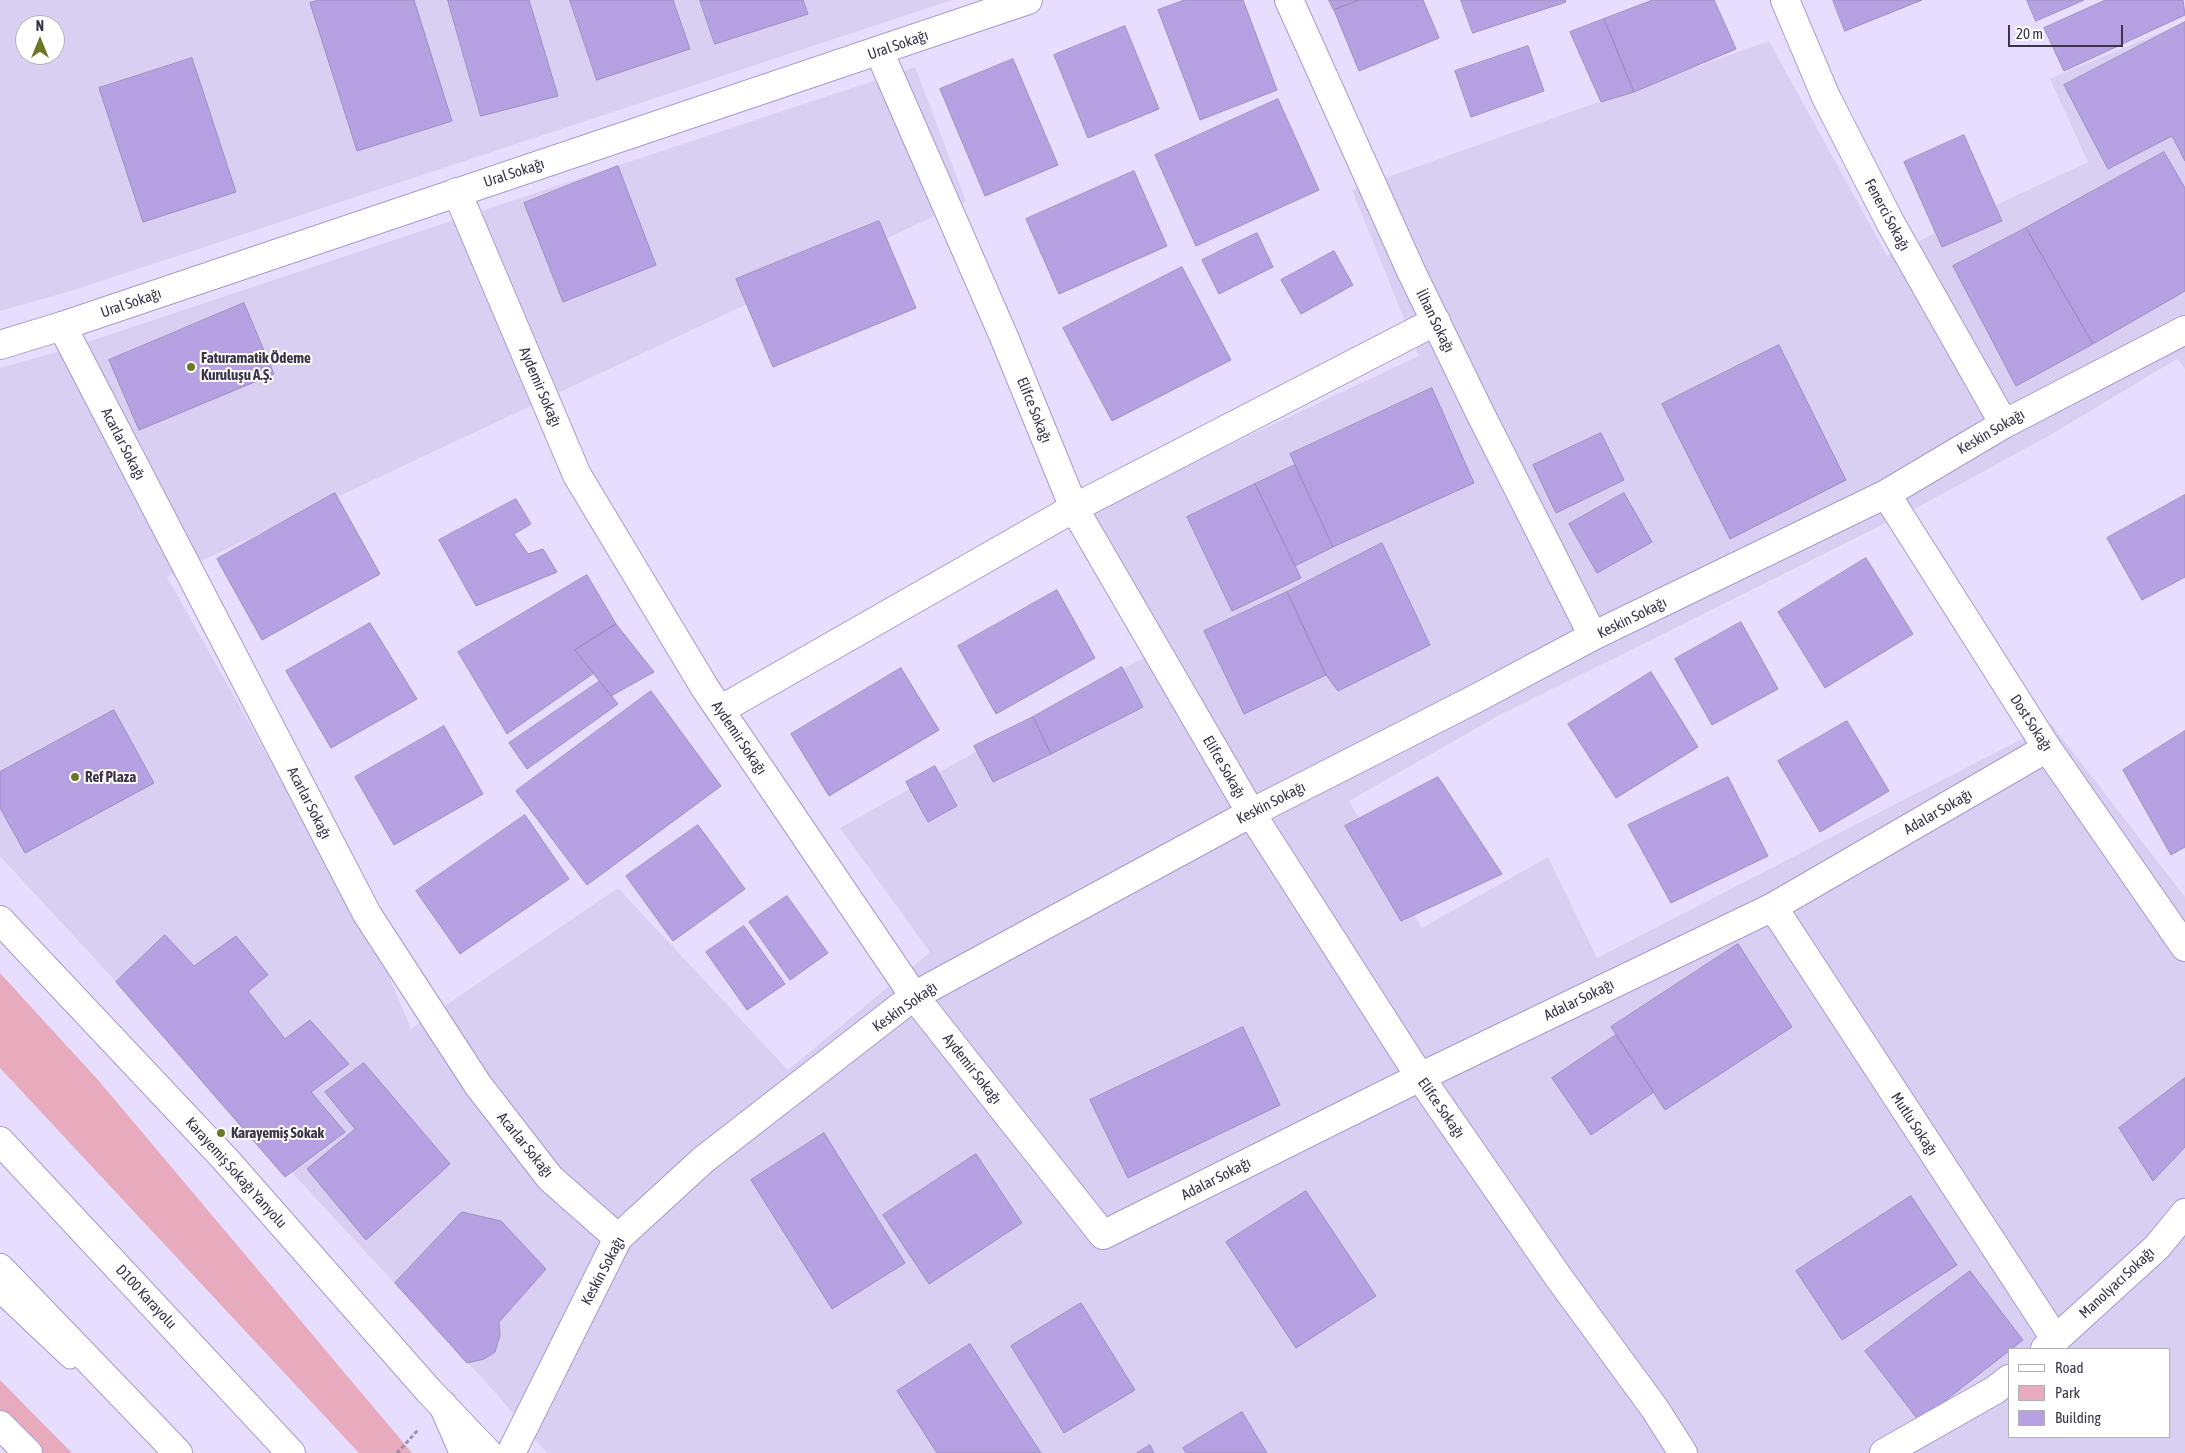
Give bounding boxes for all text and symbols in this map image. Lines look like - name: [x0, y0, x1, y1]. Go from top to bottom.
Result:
- north arrow: [15, 15, 65, 65]
- scale bar: [2010, 15, 2125, 47]
- text: N: [36, 18, 44, 34]
- text: 20 m: [2016, 25, 2043, 42]
- street label: Ural Sokağı: [865, 26, 931, 64]
- street label: Ural Sokağı: [481, 155, 547, 191]
- street label: Fenerci Sokağı: [1861, 176, 1913, 254]
- street label: Ural Sokağı: [98, 284, 164, 322]
- street label: İlhan Sokağı: [1412, 286, 1458, 356]
- street label: Aydemir Sokağı: [515, 344, 565, 430]
- place label: Faturamatik Ödeme Kuruluşu A.Ş.: [201, 349, 311, 384]
- marker: Faturamatik Ödeme Kuruluşu A.Ş.: [185, 361, 197, 373]
- street label: Elifce Sokağı: [1013, 375, 1055, 445]
- street label: Acarlar Sokağı: [97, 405, 149, 483]
- street label: Keskin Sokağı: [1954, 405, 2028, 459]
- street label: Keskin Sokağı: [1594, 593, 1670, 643]
- street label: Dost Sokağı: [2006, 691, 2056, 755]
- street label: Aydemir Sokağı: [708, 698, 770, 778]
- street label: Elifce Sokağı: [1199, 733, 1249, 801]
- street label: Acarlar Sokağı: [283, 764, 335, 842]
- place label: Ref Plaza: [85, 768, 136, 786]
- marker: Ref Plaza: [69, 771, 81, 783]
- street label: Keskin Sokağı: [1234, 778, 1308, 828]
- street label: Adalar Sokağı: [1901, 785, 1975, 839]
- street label: Adalar Sokağı: [1541, 975, 1617, 1025]
- street label: Keskin Sokağı: [869, 978, 941, 1036]
- street label: Aydemir Sokağı: [939, 1030, 1005, 1108]
- street label: Elifce Sokağı: [1414, 1074, 1468, 1142]
- street label: Mutlu Sokağı: [1887, 1089, 1941, 1159]
- street label: Acarlar Sokağı: [493, 1109, 557, 1181]
- street label: Karayemiş Sokağı Yanyolu: [182, 1114, 290, 1232]
- place label: Karayemiş Sokak: [231, 1124, 324, 1142]
- marker: Karayemiş Sokak: [215, 1127, 227, 1139]
- street label: Adalar Sokağı: [1178, 1154, 1254, 1204]
- street label: Keskin Sokağı: [577, 1234, 629, 1308]
- street label: Manolyacı Sokağı: [2076, 1244, 2158, 1322]
- street label: D100 Karayolu: [112, 1261, 180, 1333]
- legend: [2008, 1348, 2170, 1438]
- text: Road: [2055, 1359, 2084, 1376]
- text: Park: [2055, 1384, 2080, 1401]
- text: Building: [2055, 1409, 2101, 1426]

